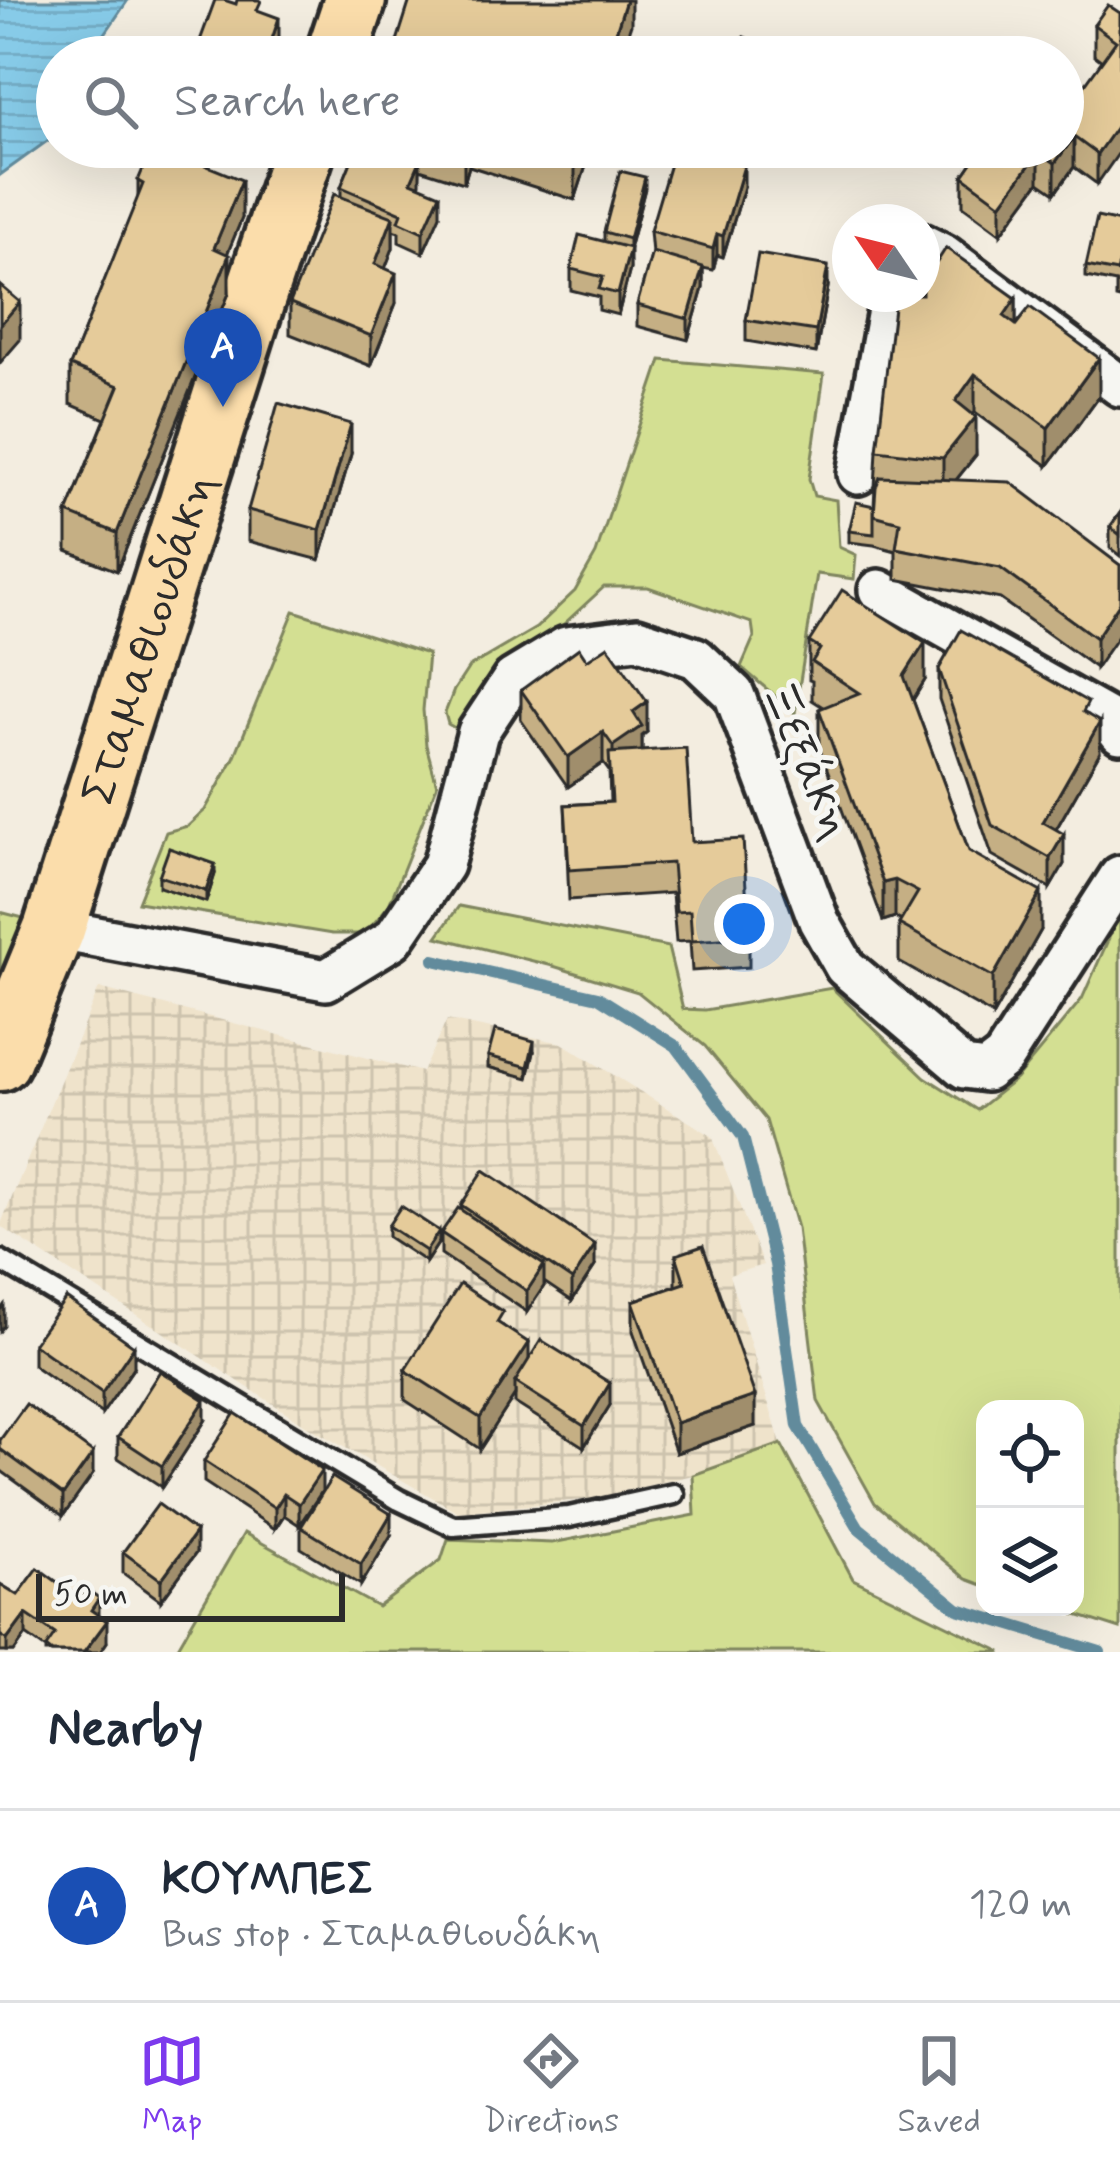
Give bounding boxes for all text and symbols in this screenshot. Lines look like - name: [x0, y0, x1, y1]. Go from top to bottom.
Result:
- search box: [36, 36, 1084, 168]
- icon: search: [78, 69, 144, 135]
- text: Search here: [174, 73, 401, 132]
- north arrow: [832, 204, 940, 312]
- pin: A: [184, 308, 262, 407]
- street label: Σταμαθιουδάκη: [68, 465, 232, 813]
- street label: Ξεξάκη: [744, 672, 867, 849]
- your location: [714, 894, 774, 954]
- map controls: [976, 1400, 1084, 1616]
- button: locate: [976, 1400, 1084, 1508]
- button: layers: [976, 1508, 1084, 1616]
- scale bar: [36, 1568, 345, 1621]
- text: 50 m: [54, 1573, 128, 1617]
- text: Nearby: [48, 1697, 203, 1763]
- text: ΚΟΥΜΠΕΣ: [162, 1851, 374, 1910]
- text: A: [74, 1880, 100, 1931]
- text: 120 m: [969, 1880, 1072, 1931]
- text: Bus stop · Σταμαθιουδάκη: [162, 1910, 601, 1961]
- tab: Map: [139, 2028, 205, 2144]
- tab: Directions: [483, 2028, 619, 2144]
- tab: Saved: [897, 2028, 981, 2144]

